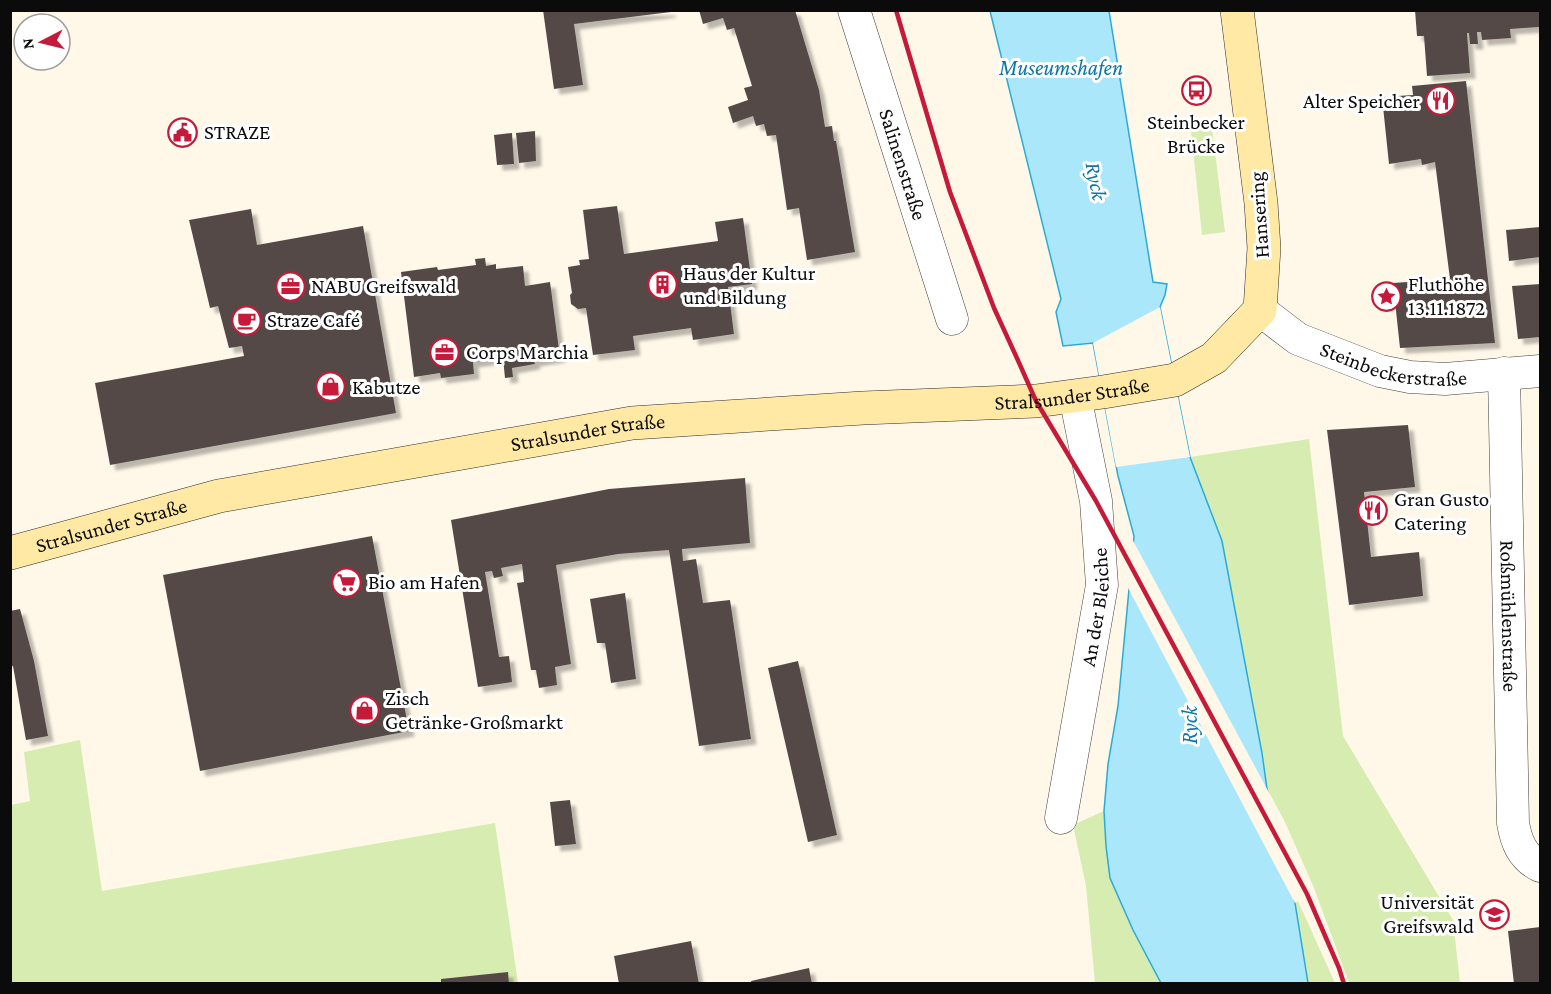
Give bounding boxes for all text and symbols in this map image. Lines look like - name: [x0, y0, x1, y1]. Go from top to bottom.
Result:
- north arrow: [12, 12, 72, 72]
- text: N: [18, 37, 37, 50]
- water label: Museumshafen: [998, 55, 1123, 80]
- bus stop icon: Steinbecker Brücke: [1180, 75, 1212, 107]
- restaurant icon: Alter Speicher: [1425, 85, 1457, 117]
- place label: Alter Speicher: [1303, 89, 1421, 113]
- street label: Salinenstraße: [874, 106, 932, 223]
- place label: Steinbecker Brücke: [1147, 110, 1245, 158]
- public building icon: STRAZE: [167, 116, 199, 148]
- place label: STRAZE: [204, 120, 270, 144]
- water label: Ryck: [1081, 160, 1113, 204]
- street label: Hansering: [1244, 171, 1274, 259]
- place label: Haus der Kultur und Bildung: [683, 261, 816, 309]
- building icon: Haus der Kultur und Bildung: [646, 269, 678, 301]
- office icon: NABU Greifswald: [274, 270, 306, 302]
- place label: Fluthöhe 13.11.1872: [1408, 272, 1485, 320]
- place label: NABU Greifswald: [311, 274, 457, 298]
- place icon: Fluthöhe 13.11.1872: [1371, 280, 1403, 312]
- cafe icon: Straze Café: [230, 304, 262, 336]
- place label: Straze Café: [267, 308, 360, 332]
- office icon: Corps Marchia: [429, 336, 461, 368]
- street label: Steinbeckerstraße: [1317, 337, 1468, 391]
- place label: Corps Marchia: [466, 340, 589, 364]
- shop icon: Kabutze: [315, 371, 347, 403]
- street label: Stralsunder Straße: [994, 372, 1151, 415]
- place label: Kabutze: [352, 375, 420, 399]
- street label: Stralsunder Straße: [509, 409, 666, 456]
- place label: Gran Gusto Catering: [1394, 487, 1489, 535]
- street label: Stralsunder Straße: [33, 493, 190, 557]
- restaurant icon: Gran Gusto Catering: [1357, 495, 1389, 527]
- street label: Roßmühlenstraße: [1495, 540, 1522, 692]
- street label: An der Bleiche: [1076, 547, 1114, 668]
- supermarket icon: Bio am Hafen: [331, 566, 363, 598]
- place label: Bio am Hafen: [368, 570, 480, 594]
- place label: Zisch Getränke-Großmarkt: [385, 686, 564, 734]
- shop icon: Zisch Getränke-Großmarkt: [348, 694, 380, 726]
- water label: Ryck: [1177, 705, 1202, 744]
- place label: Universität Greifswald: [1380, 890, 1475, 938]
- school or university icon: Universität Greifswald: [1479, 898, 1511, 930]

